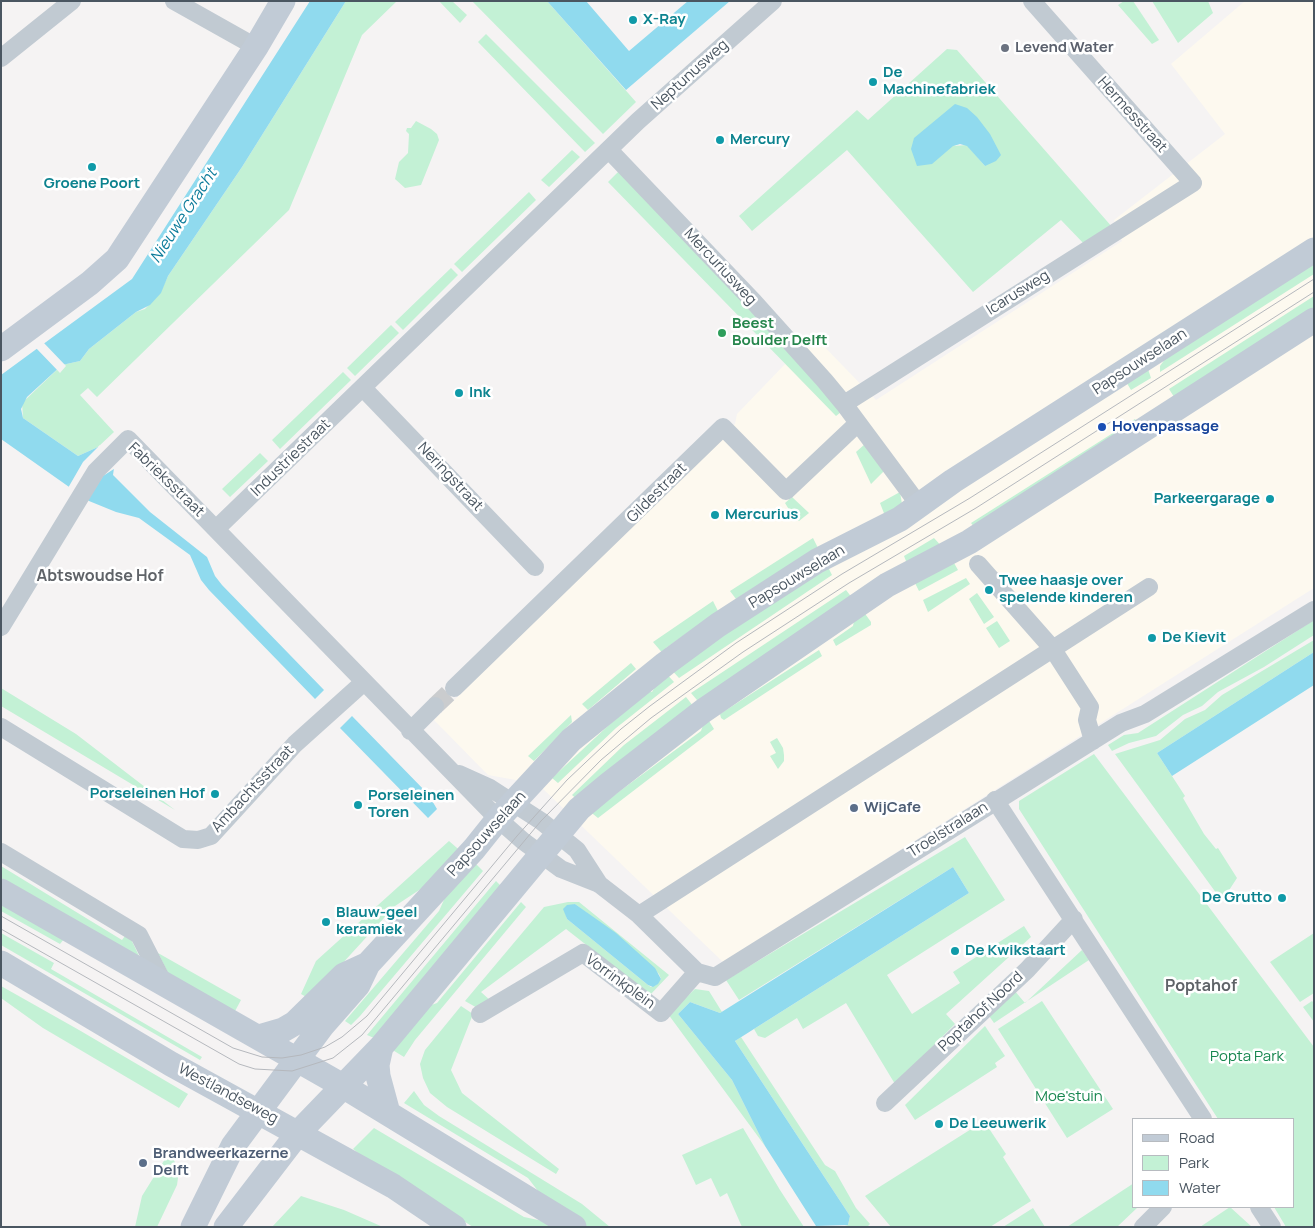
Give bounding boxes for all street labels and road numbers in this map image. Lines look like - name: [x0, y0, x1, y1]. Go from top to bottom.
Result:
- street label: Neptunusweg: [648, 36, 732, 114]
- street label: Hermesstraat: [1093, 74, 1171, 156]
- street label: Mercuriusweg: [680, 225, 760, 309]
- street label: Icarusweg: [983, 267, 1053, 319]
- street label: Papsouwselaan: [1090, 325, 1190, 399]
- street label: Industriestraat: [248, 416, 334, 500]
- street label: Fabrieksstraat: [124, 439, 208, 521]
- street label: Neringstraat: [414, 439, 486, 515]
- street label: Gildestraat: [623, 459, 691, 527]
- street label: Papsouwselaan: [746, 541, 848, 613]
- street label: Ambachtsstraat: [208, 742, 298, 836]
- street label: Papsouwselaan: [444, 788, 530, 880]
- street label: Troelstralaan: [905, 798, 991, 862]
- street label: Vorrinkplein: [582, 951, 658, 1013]
- street label: Poptahof Noord: [935, 968, 1027, 1056]
- street label: Westlandseweg: [175, 1060, 281, 1128]

